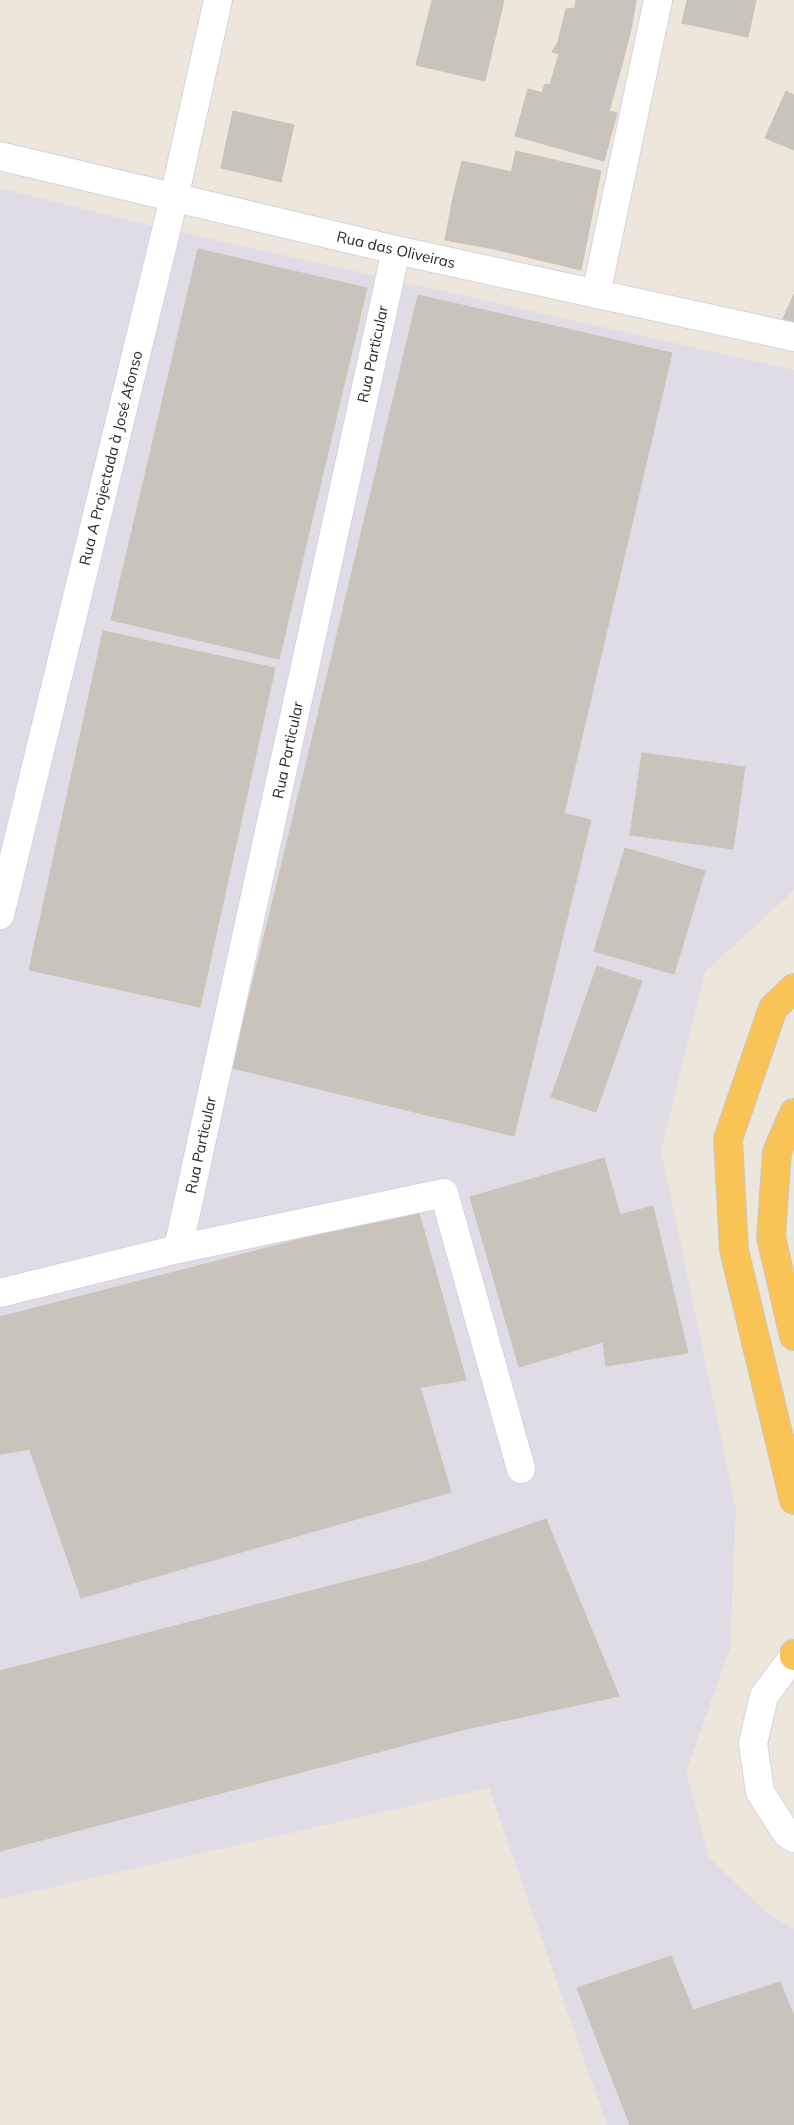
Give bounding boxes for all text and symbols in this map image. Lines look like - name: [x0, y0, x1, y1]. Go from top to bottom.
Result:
- street label: Rua das Oliveiras: [335, 227, 457, 272]
- street label: Rua Particular: [353, 303, 392, 404]
- street label: Rua A Projectada à José Afonso: [75, 348, 146, 567]
- street label: Rua Particular: [268, 699, 307, 800]
- street label: Rua Particular: [181, 1094, 220, 1195]

